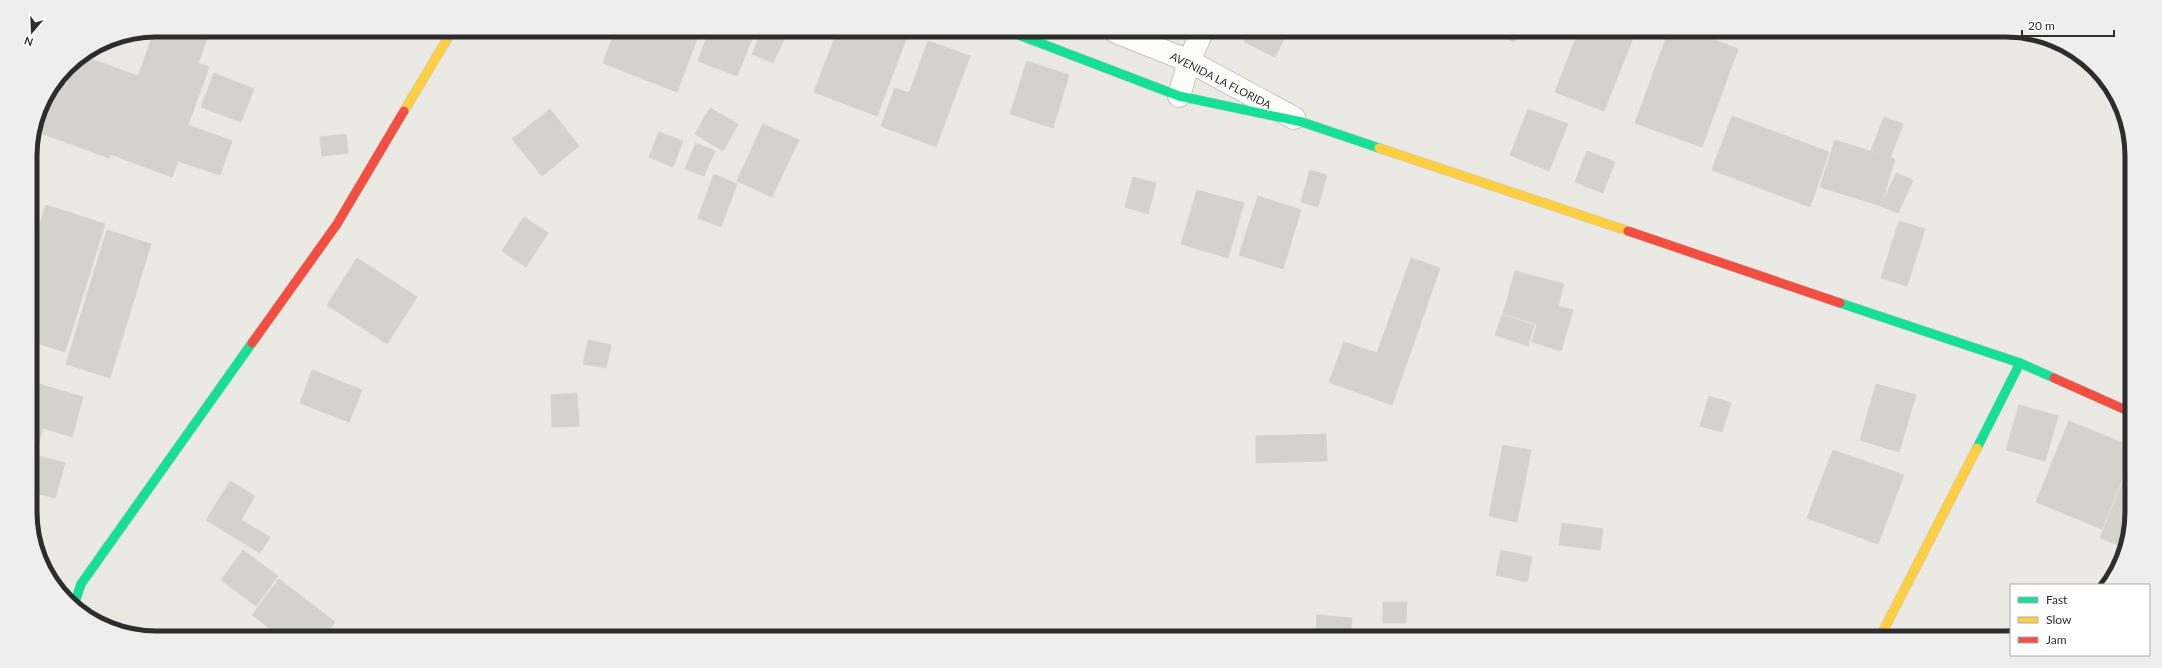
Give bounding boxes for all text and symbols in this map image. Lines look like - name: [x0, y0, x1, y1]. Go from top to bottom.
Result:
- north arrow: [12, 12, 52, 52]
- scale bar: [2022, 12, 2114, 38]
- text: 20 m: [2028, 18, 2055, 33]
- text: N: [22, 34, 35, 49]
- street label: AVENIDA LA FLORIDA: [1168, 49, 1274, 111]
- legend: [2010, 584, 2150, 656]
- text: Fast: [2046, 592, 2068, 607]
- text: Slow: [2046, 612, 2072, 627]
- text: Jam: [2046, 632, 2067, 647]

